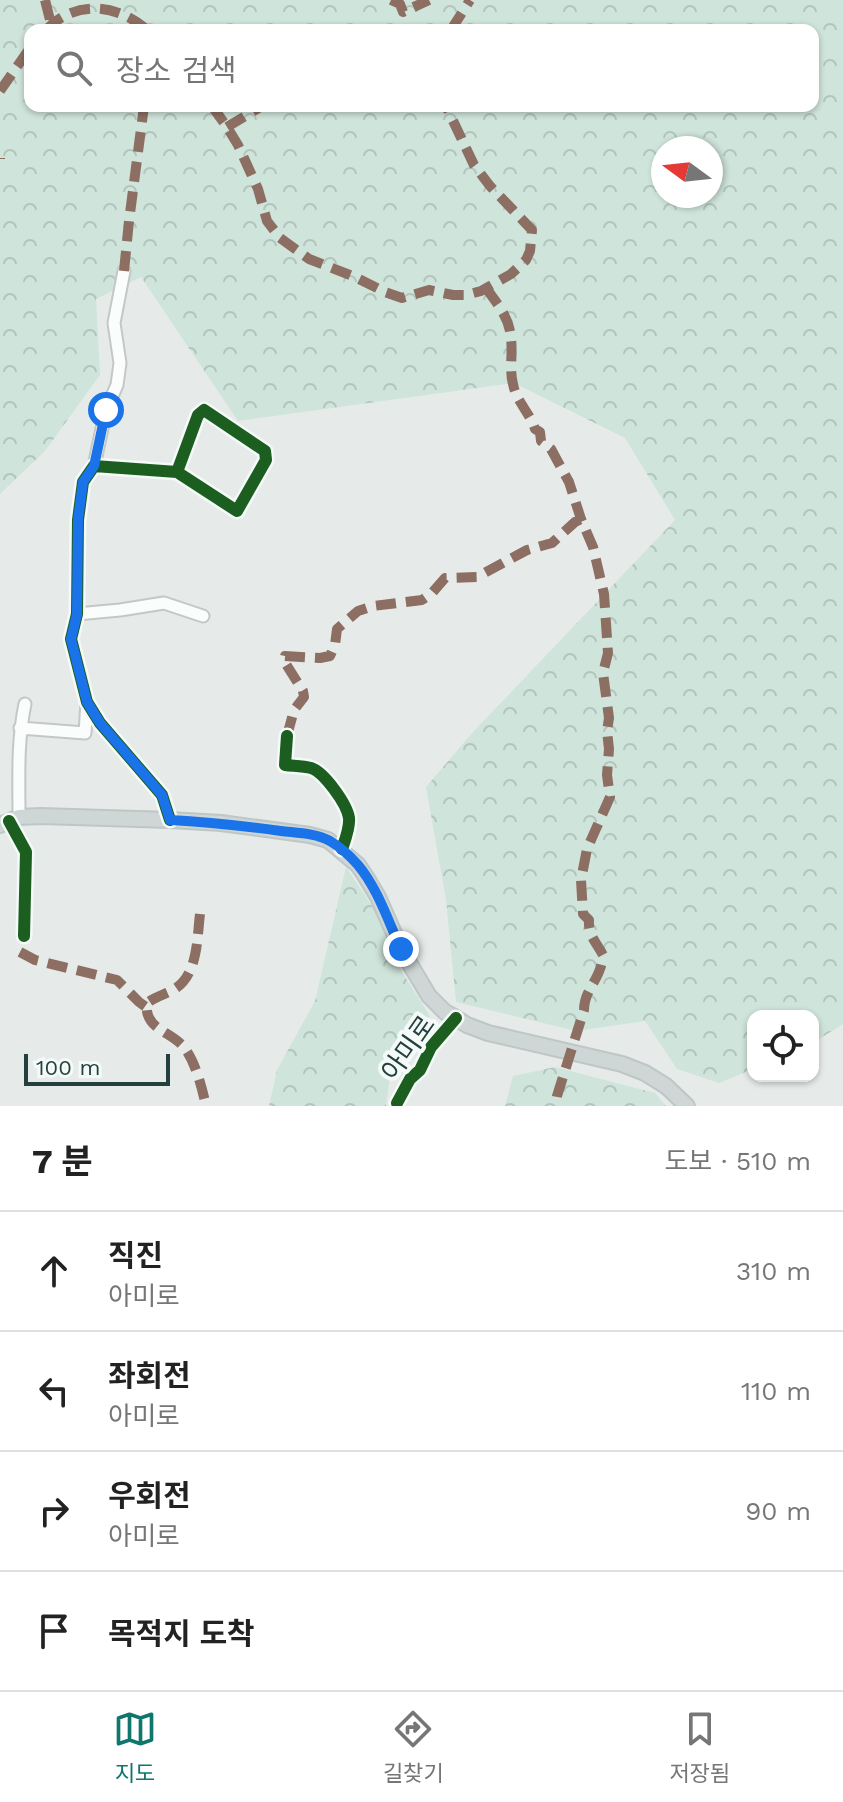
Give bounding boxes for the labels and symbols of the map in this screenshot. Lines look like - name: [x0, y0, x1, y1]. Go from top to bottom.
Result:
- north arrow: [651, 136, 723, 208]
- route start: [88, 392, 124, 428]
- route end: [383, 931, 419, 967]
- street label: 아미로: [375, 1010, 441, 1086]
- scale bar: [24, 1050, 170, 1086]

